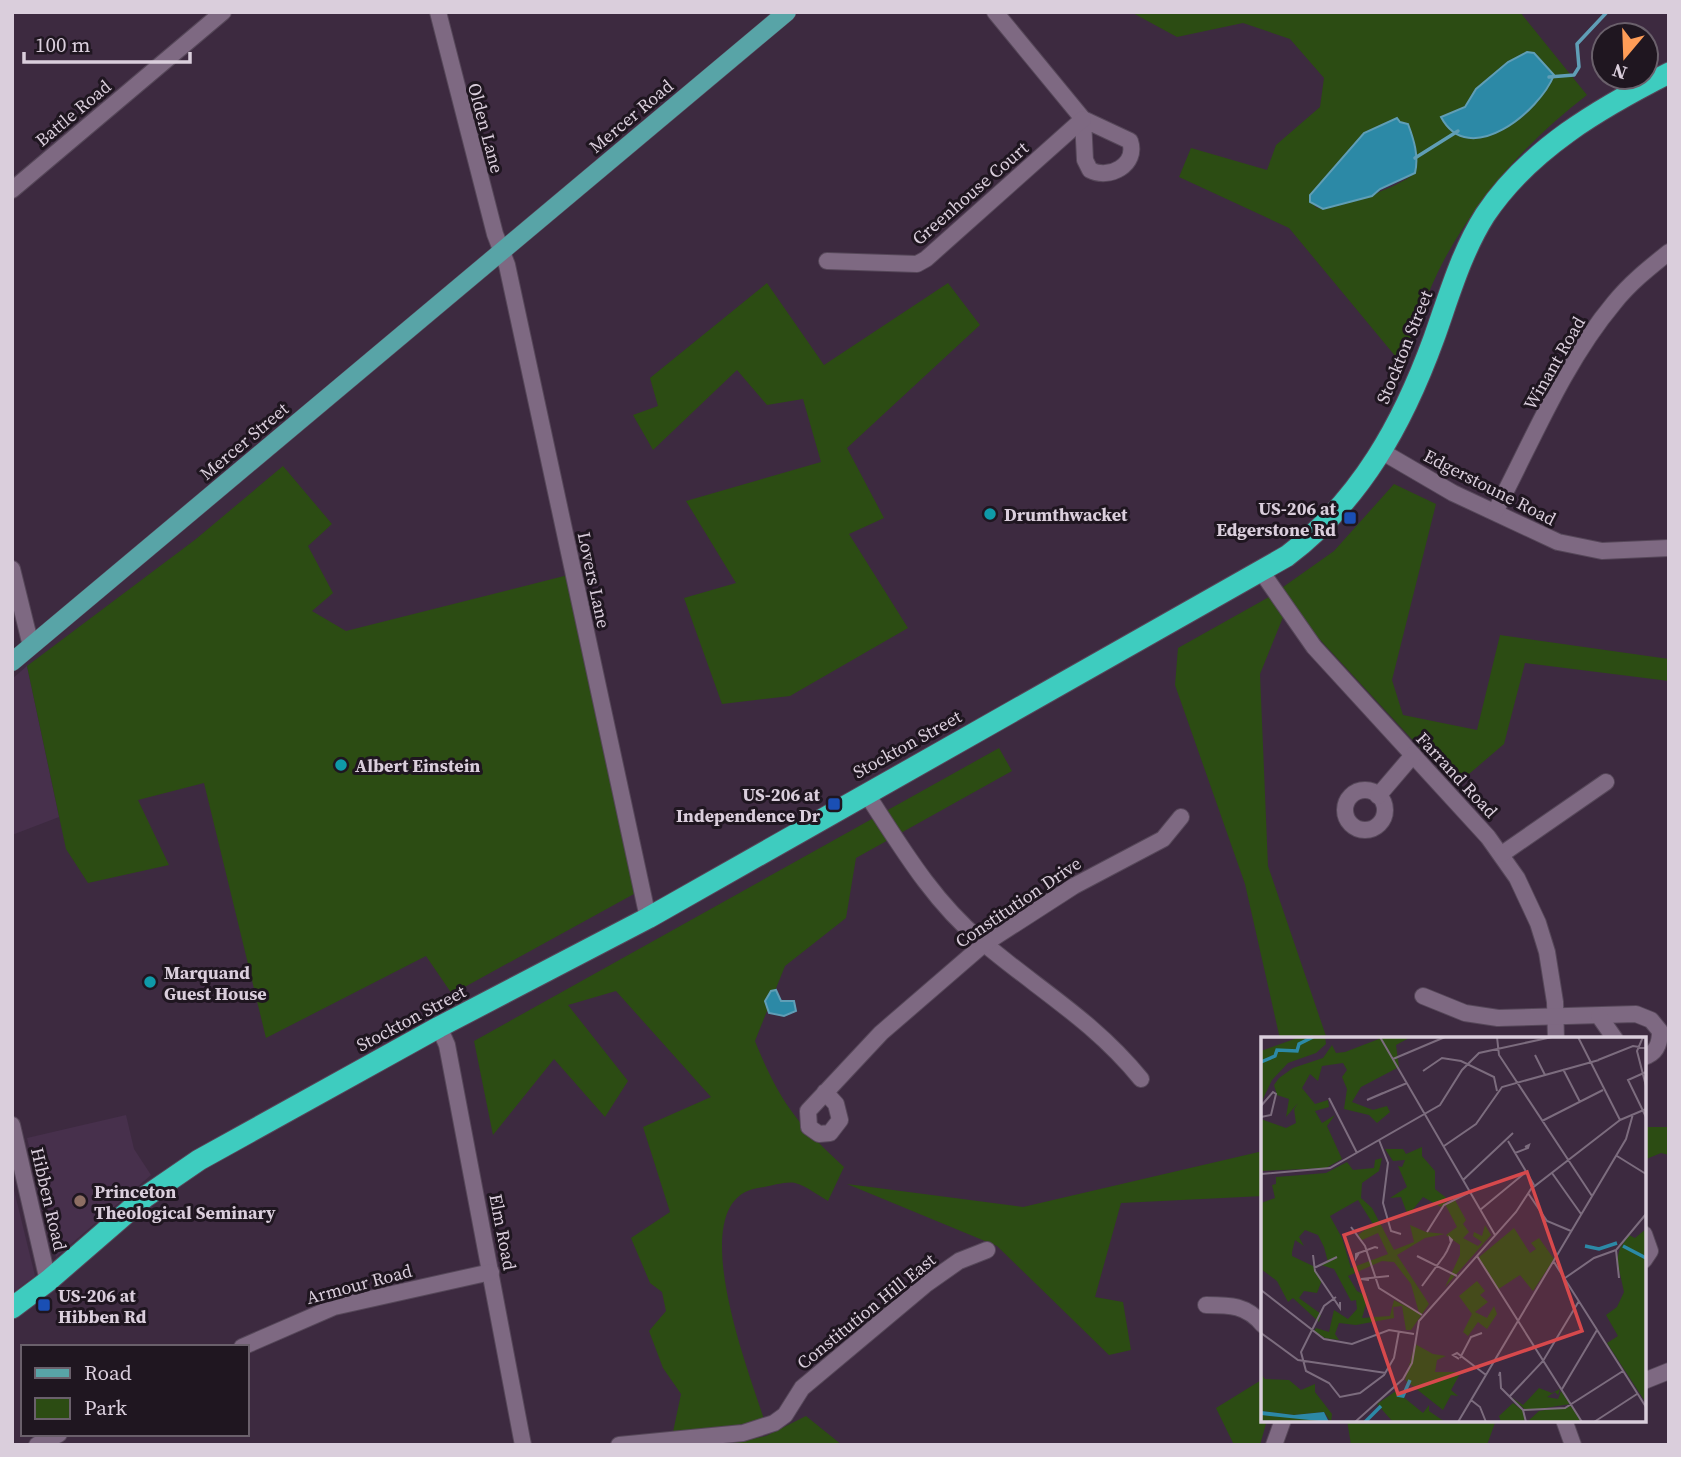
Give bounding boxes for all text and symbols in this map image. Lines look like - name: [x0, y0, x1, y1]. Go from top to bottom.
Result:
- scale bar: [24, 21, 191, 65]
- north arrow: [1590, 21, 1660, 91]
- text: 100 m: [35, 30, 90, 59]
- text: N: [1609, 57, 1630, 87]
- street label: Mercer Road: [583, 73, 679, 159]
- street label: Battle Road: [30, 74, 116, 152]
- street label: Olden Lane: [462, 80, 510, 176]
- street label: Greenhouse Court: [906, 135, 1034, 251]
- street label: Stockton Street: [1370, 286, 1438, 408]
- street label: Winant Road: [1517, 312, 1591, 414]
- street label: Mercer Street: [194, 396, 294, 486]
- street label: Edgerstoune Road: [1419, 443, 1561, 531]
- place label: US-206 at Edgerstone Rd: [1216, 496, 1337, 542]
- place label: Drumthwacket: [1004, 502, 1128, 527]
- marker: Drumthwacket: [982, 506, 998, 522]
- marker: US-206 at Edgerstone Rd: [1342, 510, 1358, 526]
- street label: Lovers Lane: [572, 530, 616, 630]
- street label: Stockton Street: [848, 704, 966, 784]
- street label: Farrand Road: [1411, 727, 1503, 823]
- place label: Albert Einstein: [355, 753, 480, 778]
- marker: Albert Einstein: [333, 757, 349, 773]
- place label: US-206 at Independence Dr: [676, 782, 821, 828]
- marker: US-206 at Independence Dr: [826, 796, 842, 812]
- street label: Constitution Drive: [950, 851, 1086, 953]
- place label: Marquand Guest House: [164, 960, 267, 1006]
- marker: Marquand Guest House: [142, 974, 158, 990]
- street label: Stockton Street: [352, 979, 470, 1057]
- inset map: [1261, 1037, 1646, 1422]
- street label: Hibben Road: [25, 1145, 73, 1253]
- place label: Princeton Theological Seminary: [94, 1179, 276, 1225]
- street label: Elm Road: [483, 1192, 523, 1272]
- marker: Princeton Theological Seminary: [72, 1193, 88, 1209]
- street label: Constitution Hill East: [791, 1247, 941, 1375]
- street label: Armour Road: [303, 1258, 415, 1310]
- place label: US-206 at Hibben Rd: [58, 1283, 147, 1329]
- marker: US-206 at Hibben Rd: [36, 1297, 52, 1313]
- legend: [21, 1345, 248, 1436]
- text: Road: [84, 1358, 132, 1387]
- text: Park: [84, 1393, 128, 1422]

